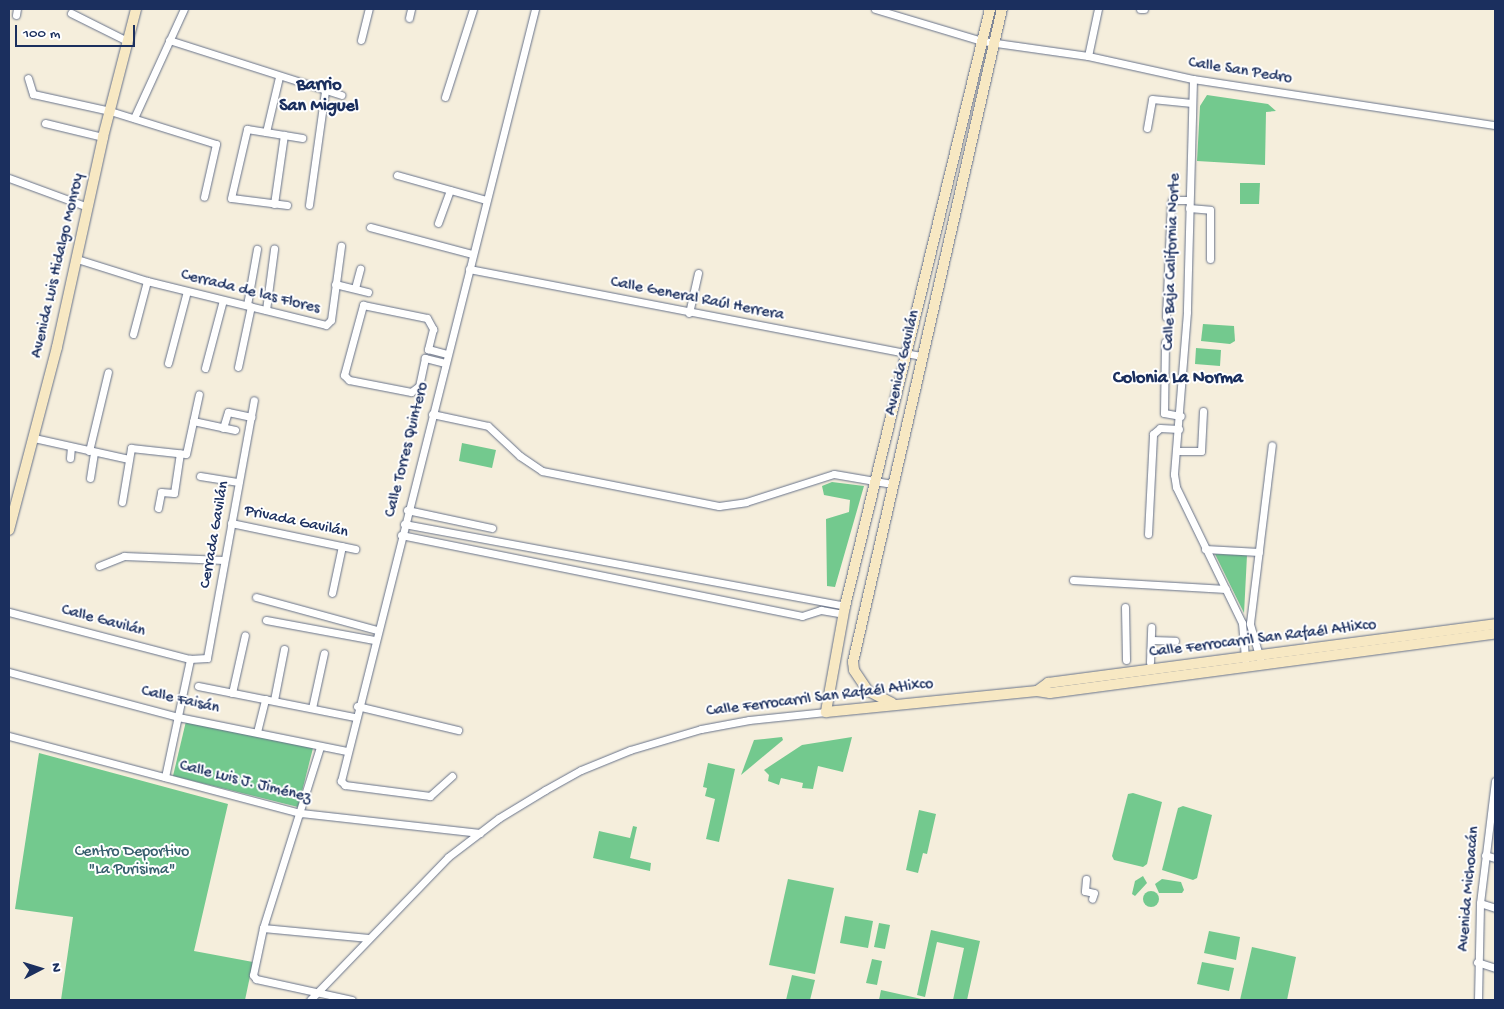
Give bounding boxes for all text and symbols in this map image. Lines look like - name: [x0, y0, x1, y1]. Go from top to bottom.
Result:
- scale bar: [18, 15, 138, 47]
- text: 100 m: [23, 25, 60, 43]
- street label: Calle San Pedro: [1187, 54, 1293, 90]
- district label: Barrio San Miguel: [279, 76, 359, 118]
- street label: Avenida Luis Hidalgo Monroy: [28, 172, 90, 360]
- street label: Calle Baja California Norte: [1160, 173, 1186, 351]
- street label: Cerrada de las Flores: [179, 266, 321, 320]
- street label: Calle General Raúl Herrera: [609, 274, 785, 326]
- street label: Avenida Gavilán: [883, 309, 925, 417]
- district label: Colonia La Norma: [1113, 368, 1243, 390]
- street label: Calle Torres Quintero: [382, 381, 434, 519]
- street label: Cerrada Gavilán: [197, 480, 235, 590]
- street label: Privada Gavilán: [242, 503, 350, 543]
- street label: Calle Gavilán: [59, 602, 147, 642]
- street label: Calle Ferrocarril San Rafaél Atlixco: [1148, 617, 1378, 663]
- street label: Calle Ferrocarril San Rafaél Atlixco: [705, 676, 935, 722]
- street label: Calle Faisán: [139, 683, 221, 719]
- street label: Calle Luis J. Jiménez: [177, 757, 313, 809]
- street label: Avenida Michoacán: [1455, 826, 1485, 952]
- park label: Centro Deportivo "La Purisima": [75, 843, 189, 881]
- north arrow: [15, 944, 65, 994]
- text: N: [47, 962, 64, 973]

